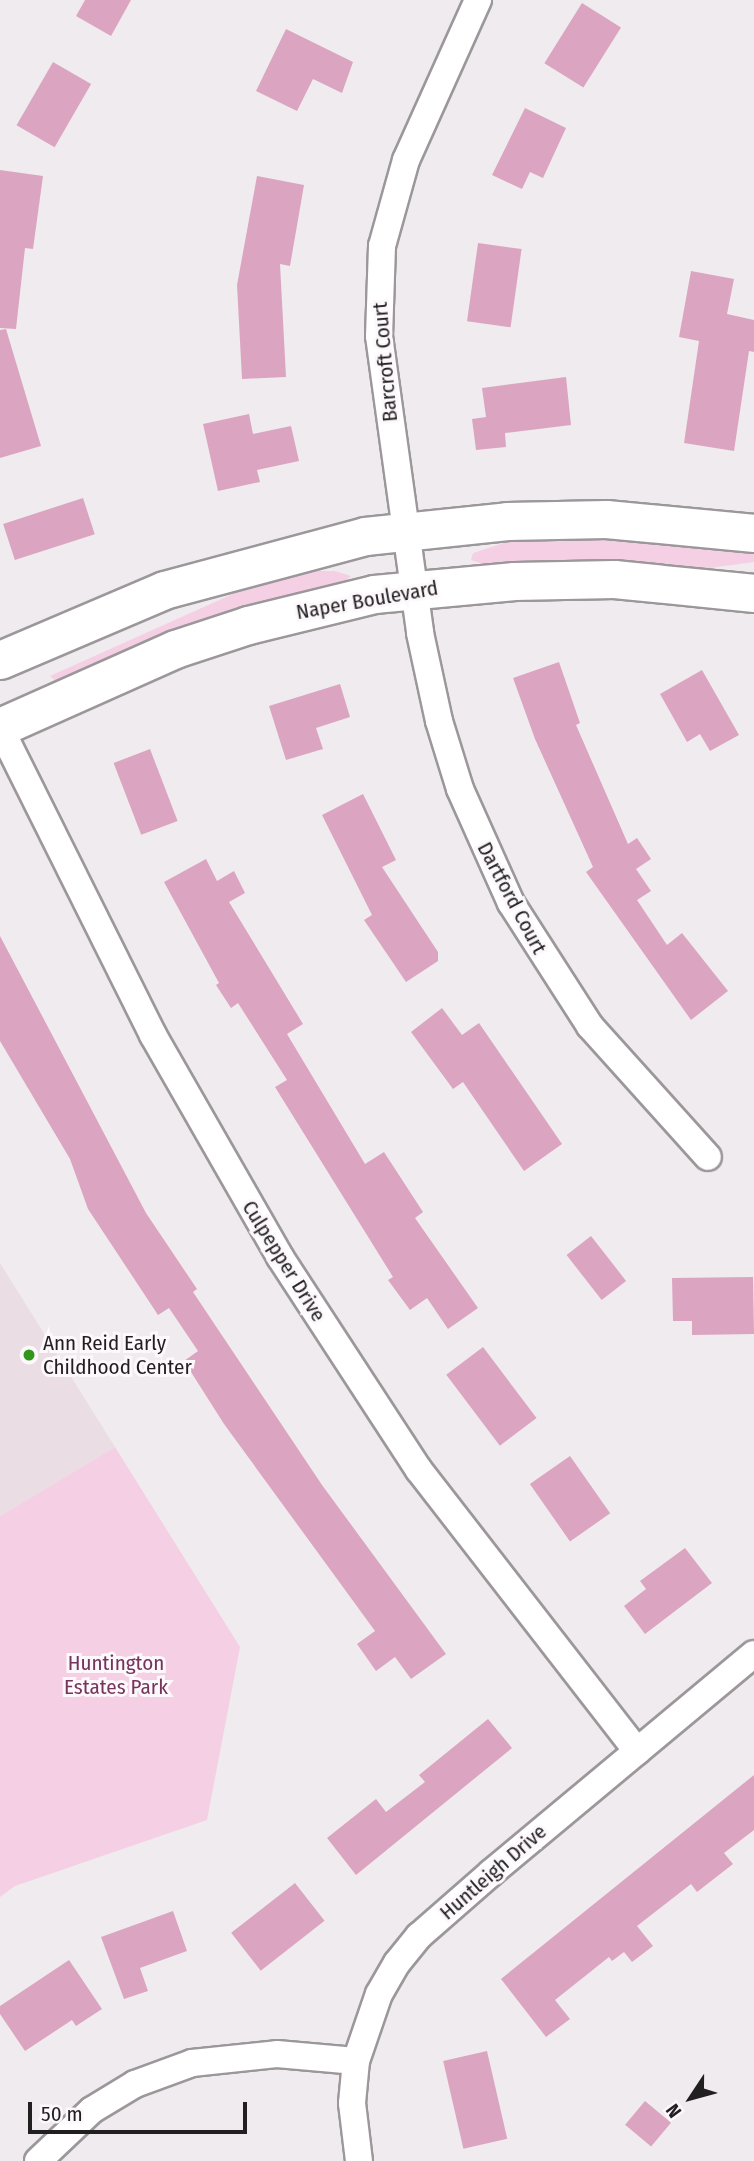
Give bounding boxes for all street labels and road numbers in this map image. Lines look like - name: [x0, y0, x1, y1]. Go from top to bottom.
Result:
- street label: Barcroft Court: [367, 301, 403, 423]
- street label: Naper Boulevard: [294, 575, 440, 625]
- street label: Dartford Court: [472, 838, 552, 958]
- street label: Culpepper Drive: [237, 1196, 331, 1326]
- street label: Huntleigh Drive: [435, 1819, 551, 1925]

